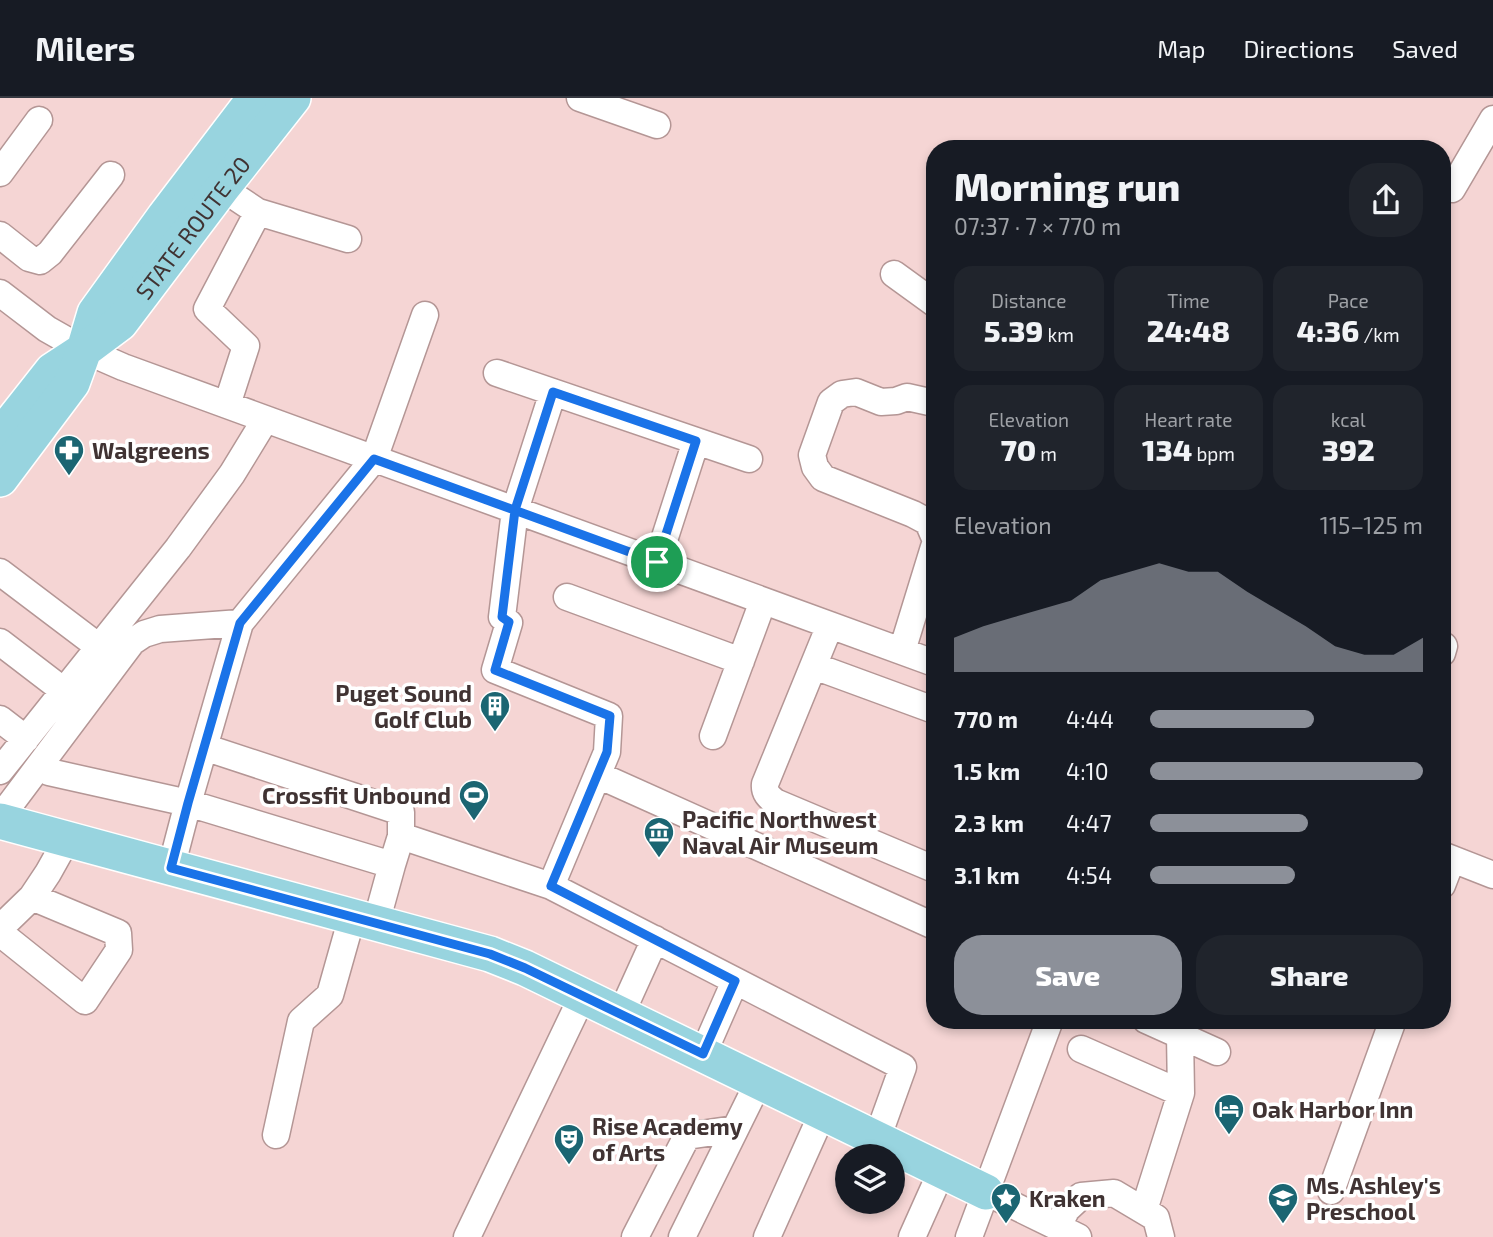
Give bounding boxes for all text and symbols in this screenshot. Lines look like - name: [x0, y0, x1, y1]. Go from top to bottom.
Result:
- text: Milers: [35, 28, 135, 68]
- text: Map: [1157, 34, 1205, 63]
- text: Directions: [1243, 34, 1354, 63]
- text: Saved: [1392, 34, 1458, 63]
- street label: STATE ROUTE 20: [129, 150, 256, 305]
- text: Morning run: [954, 163, 1180, 209]
- button: share: [1349, 163, 1423, 237]
- text: 07:37 · 7 × 770 m: [954, 212, 1121, 240]
- text: Distance: [991, 289, 1066, 312]
- text: Time: [1167, 289, 1210, 312]
- text: Pace: [1328, 289, 1369, 312]
- text: 5.39: [984, 312, 1043, 348]
- text: 24:48: [1147, 312, 1230, 348]
- text: 4:36: [1297, 312, 1359, 348]
- text: km: [1043, 323, 1074, 346]
- text: /km: [1359, 323, 1400, 346]
- text: Elevation: [989, 408, 1069, 431]
- text: Heart rate: [1145, 408, 1232, 431]
- text: kcal: [1331, 408, 1366, 431]
- text: 70: [1001, 431, 1036, 467]
- text: 134: [1142, 431, 1192, 467]
- text: 392: [1322, 431, 1375, 467]
- pharmacy icon: Walgreens: [52, 433, 86, 477]
- place label: Walgreens: [92, 436, 210, 464]
- text: m: [1036, 442, 1057, 465]
- text: bpm: [1192, 442, 1235, 465]
- text: Elevation: [954, 511, 1052, 539]
- text: 115–125 m: [1320, 511, 1423, 539]
- pin: [627, 532, 687, 592]
- icon: arrive: [638, 543, 676, 581]
- place label: Puget Sound Golf Club: [335, 679, 472, 733]
- building icon: Puget Sound Golf Club: [478, 689, 512, 733]
- text: 770 m: [954, 705, 1018, 733]
- text: 4:44: [1066, 705, 1114, 733]
- text: 1.5 km: [954, 757, 1020, 785]
- text: 4:10: [1066, 757, 1109, 785]
- sports icon: Crossfit Unbound: [457, 778, 491, 822]
- place label: Crossfit Unbound: [262, 781, 451, 809]
- place label: Pacific Northwest Naval Air Museum: [682, 805, 879, 859]
- text: 2.3 km: [954, 809, 1024, 837]
- text: 4:47: [1066, 809, 1112, 837]
- museum icon: Pacific Northwest Naval Air Museum: [642, 815, 676, 859]
- text: 3.1 km: [954, 861, 1020, 889]
- text: 4:54: [1066, 861, 1112, 889]
- button: Save: [954, 935, 1182, 1015]
- button: Share: [1196, 935, 1423, 1015]
- hotel icon: Oak Harbor Inn: [1212, 1092, 1246, 1136]
- place label: Oak Harbor Inn: [1252, 1095, 1413, 1123]
- place label: Rise Academy of Arts: [592, 1112, 743, 1166]
- theatre icon: Rise Academy of Arts: [552, 1122, 586, 1166]
- map controls: [835, 1144, 905, 1214]
- button: layers: [835, 1144, 905, 1214]
- place label: Ms. Ashley's Preschool: [1306, 1171, 1441, 1225]
- place icon: Kraken: [989, 1181, 1023, 1225]
- school or university icon: Ms. Ashley's Preschool: [1266, 1181, 1300, 1225]
- place label: Kraken: [1029, 1184, 1106, 1212]

